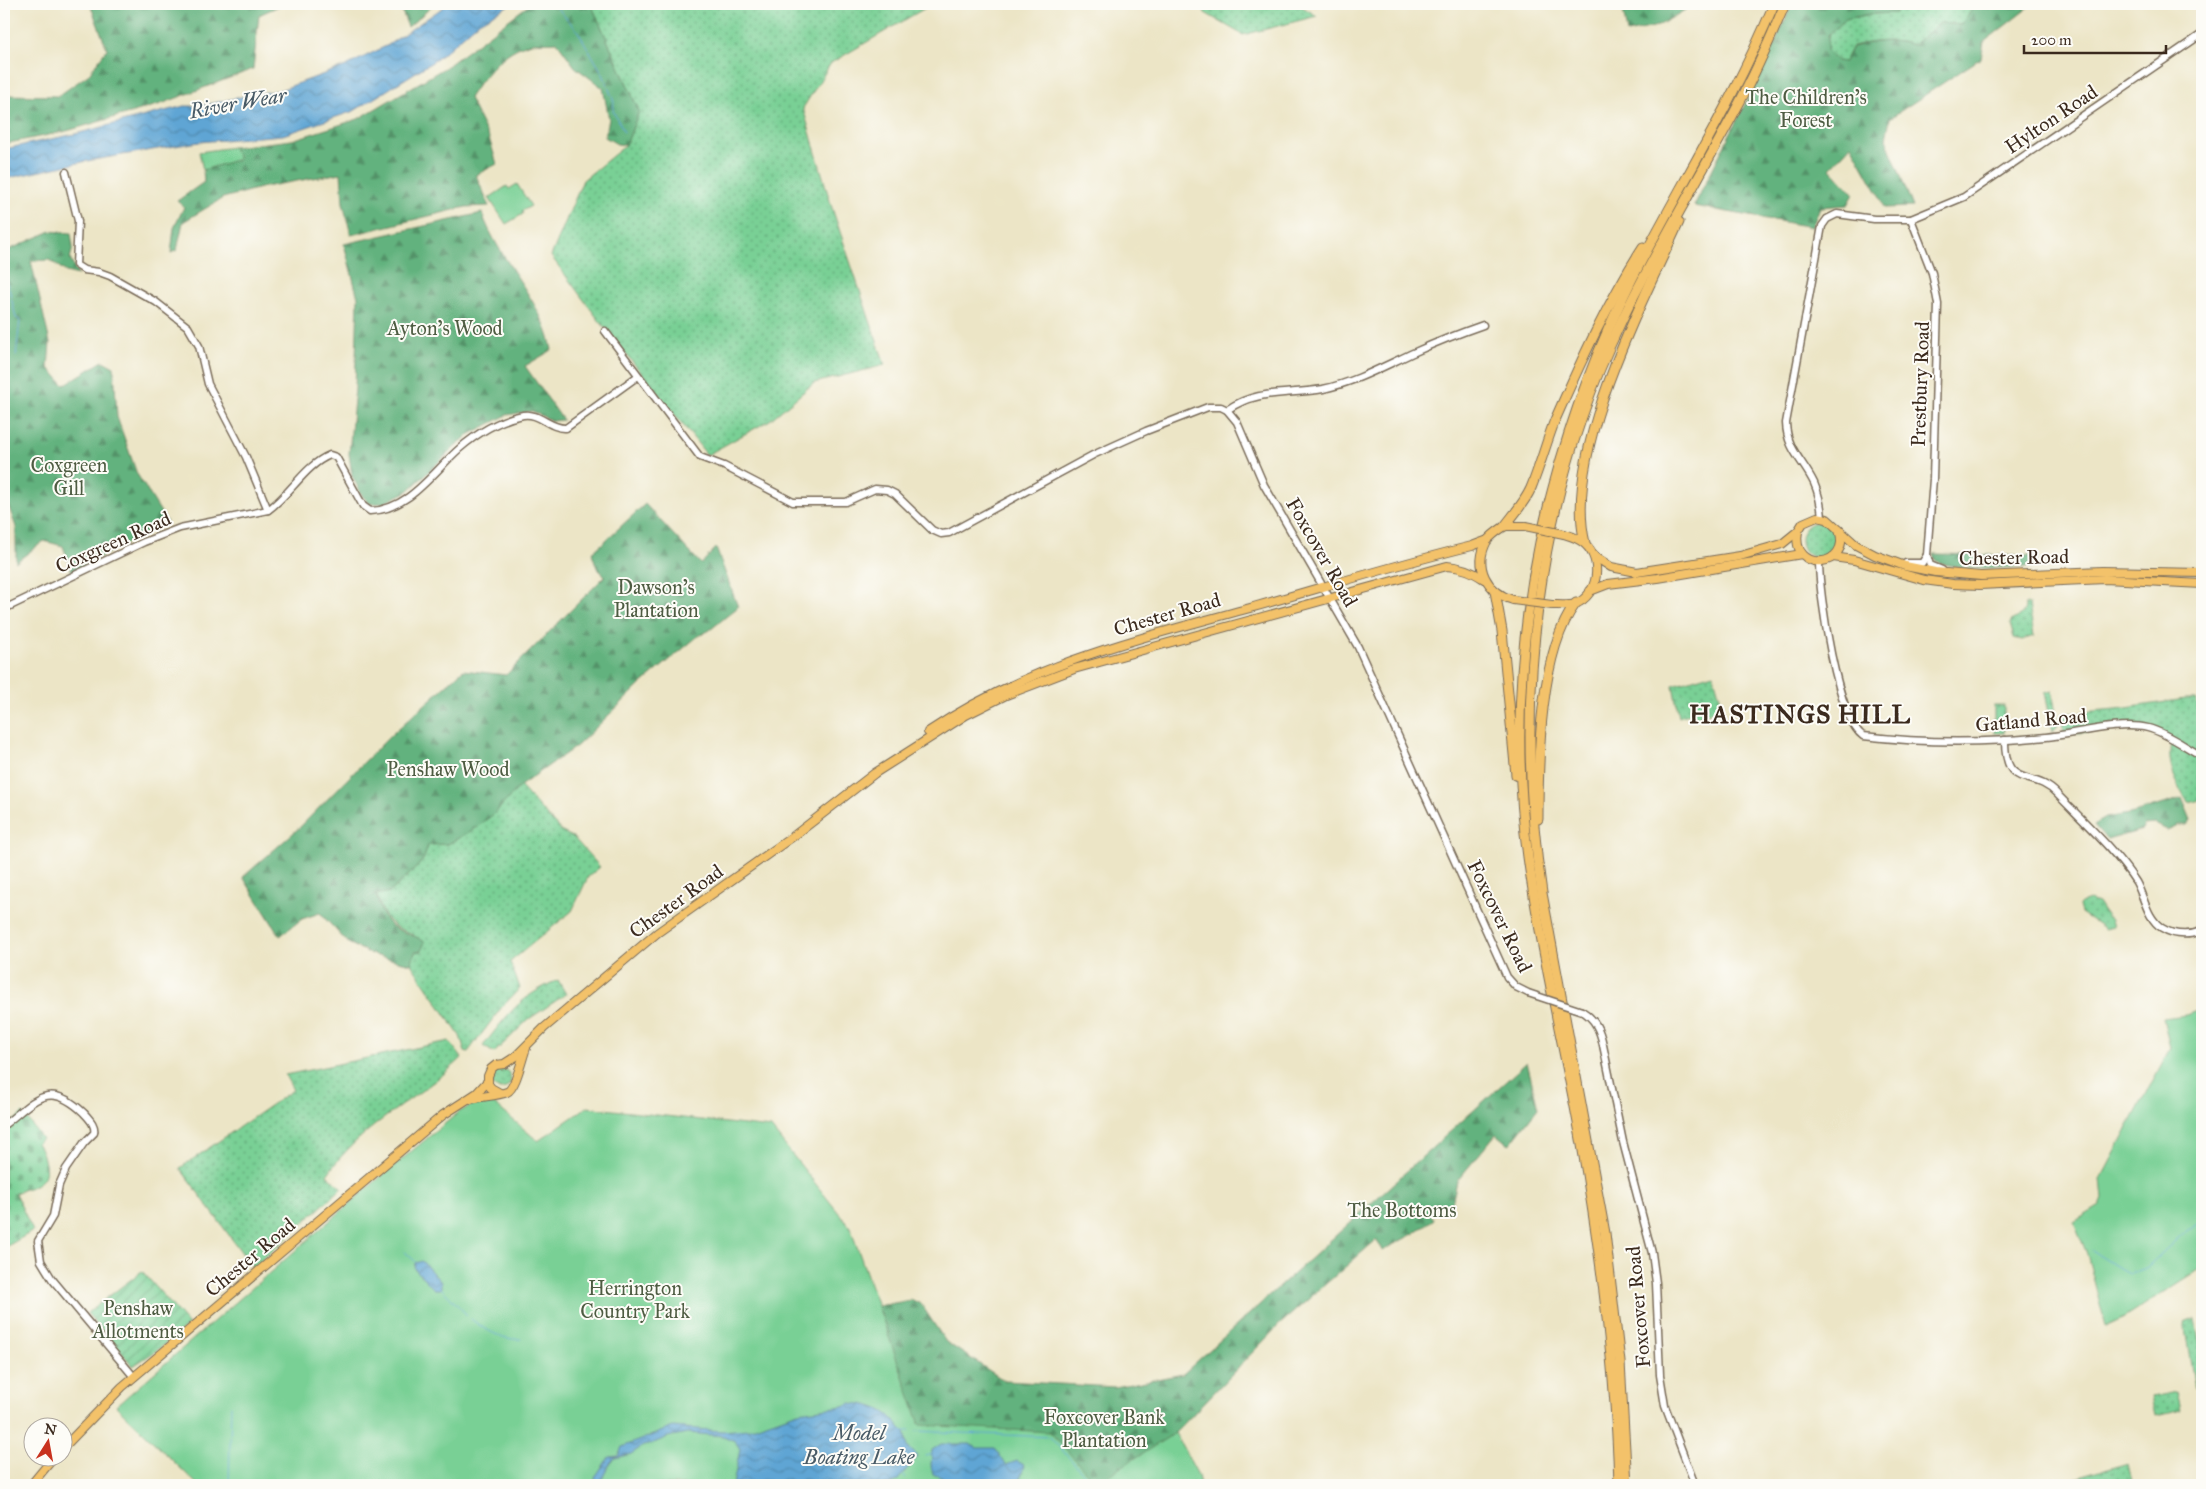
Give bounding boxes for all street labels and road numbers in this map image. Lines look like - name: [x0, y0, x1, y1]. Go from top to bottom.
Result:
- street label: Hylton Road: [2000, 79, 2102, 159]
- street label: Prestbury Road: [1906, 321, 1934, 447]
- street label: Foxcover Road: [1281, 493, 1363, 611]
- street label: Coxgreen Road: [52, 506, 175, 579]
- street label: Chester Road: [1959, 544, 2069, 570]
- street label: Chester Road: [1111, 587, 1223, 641]
- street label: Gatland Road: [1974, 703, 2088, 737]
- street label: Foxcover Road: [1462, 856, 1538, 976]
- street label: Chester Road: [624, 859, 728, 943]
- street label: Chester Road: [200, 1212, 300, 1302]
- street label: Foxcover Road: [1621, 1245, 1655, 1369]

